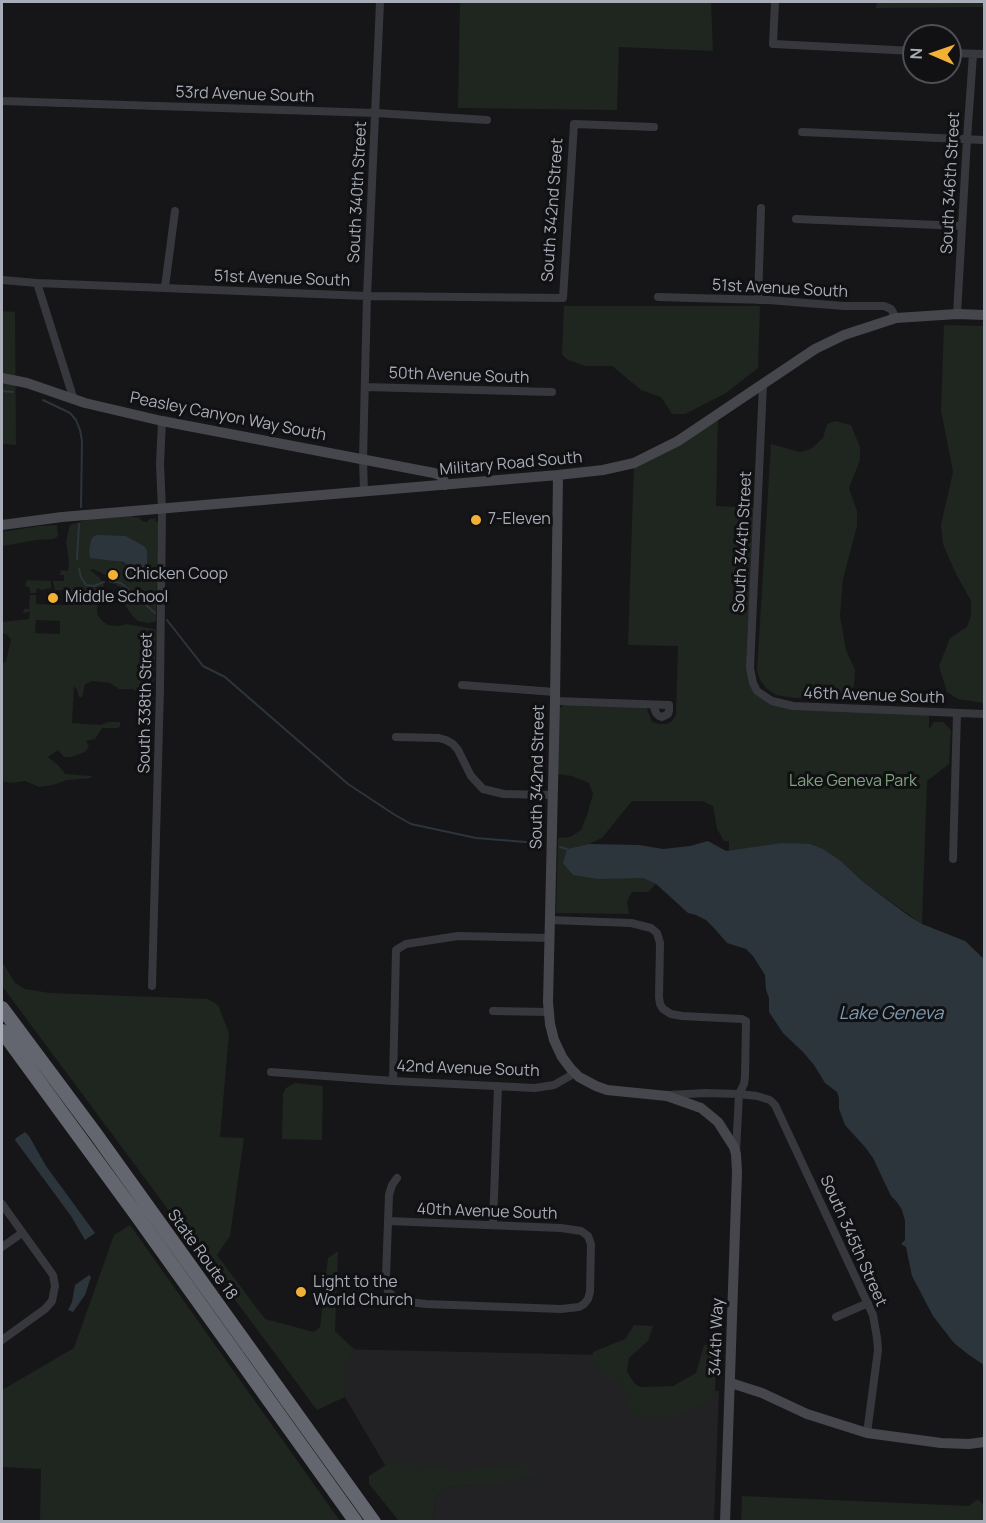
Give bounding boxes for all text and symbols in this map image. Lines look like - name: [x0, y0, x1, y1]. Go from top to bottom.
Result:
- north arrow: [902, 24, 962, 84]
- text: N: [905, 47, 927, 60]
- street label: 53rd Avenue South: [175, 83, 315, 107]
- street label: South 346th Street: [938, 111, 964, 255]
- street label: South 340th Street: [345, 121, 371, 263]
- street label: South 342nd Street: [538, 137, 568, 283]
- street label: 51st Avenue South: [214, 267, 350, 291]
- street label: 51st Avenue South: [711, 276, 849, 302]
- street label: 50th Avenue South: [388, 364, 530, 388]
- street label: Peasley Canyon Way South: [128, 389, 328, 445]
- street label: Military Road South: [439, 448, 583, 480]
- street label: South 344th Street: [730, 471, 756, 613]
- place label: 7-Eleven: [488, 510, 551, 530]
- marker: 7-Eleven: [469, 513, 483, 527]
- place label: Chicken Coop: [125, 565, 228, 585]
- marker: Chicken Coop: [106, 568, 120, 582]
- place label: Middle School: [65, 588, 168, 608]
- marker: Middle School: [46, 591, 60, 605]
- street label: South 338th Street: [135, 632, 157, 774]
- street label: 46th Avenue South: [803, 684, 945, 708]
- street label: South 342nd Street: [527, 705, 549, 849]
- park label: Lake Geneva Park: [789, 772, 917, 792]
- water label: Lake Geneva: [839, 1003, 943, 1025]
- street label: 42nd Avenue South: [396, 1057, 540, 1081]
- street label: South 345th Street: [815, 1172, 891, 1310]
- street label: 40th Avenue South: [416, 1200, 558, 1224]
- street label: State Route 18: [163, 1206, 241, 1304]
- place label: Light to the World Church: [313, 1273, 413, 1311]
- marker: Light to the World Church: [294, 1285, 308, 1299]
- street label: 344th Way: [706, 1298, 728, 1376]

